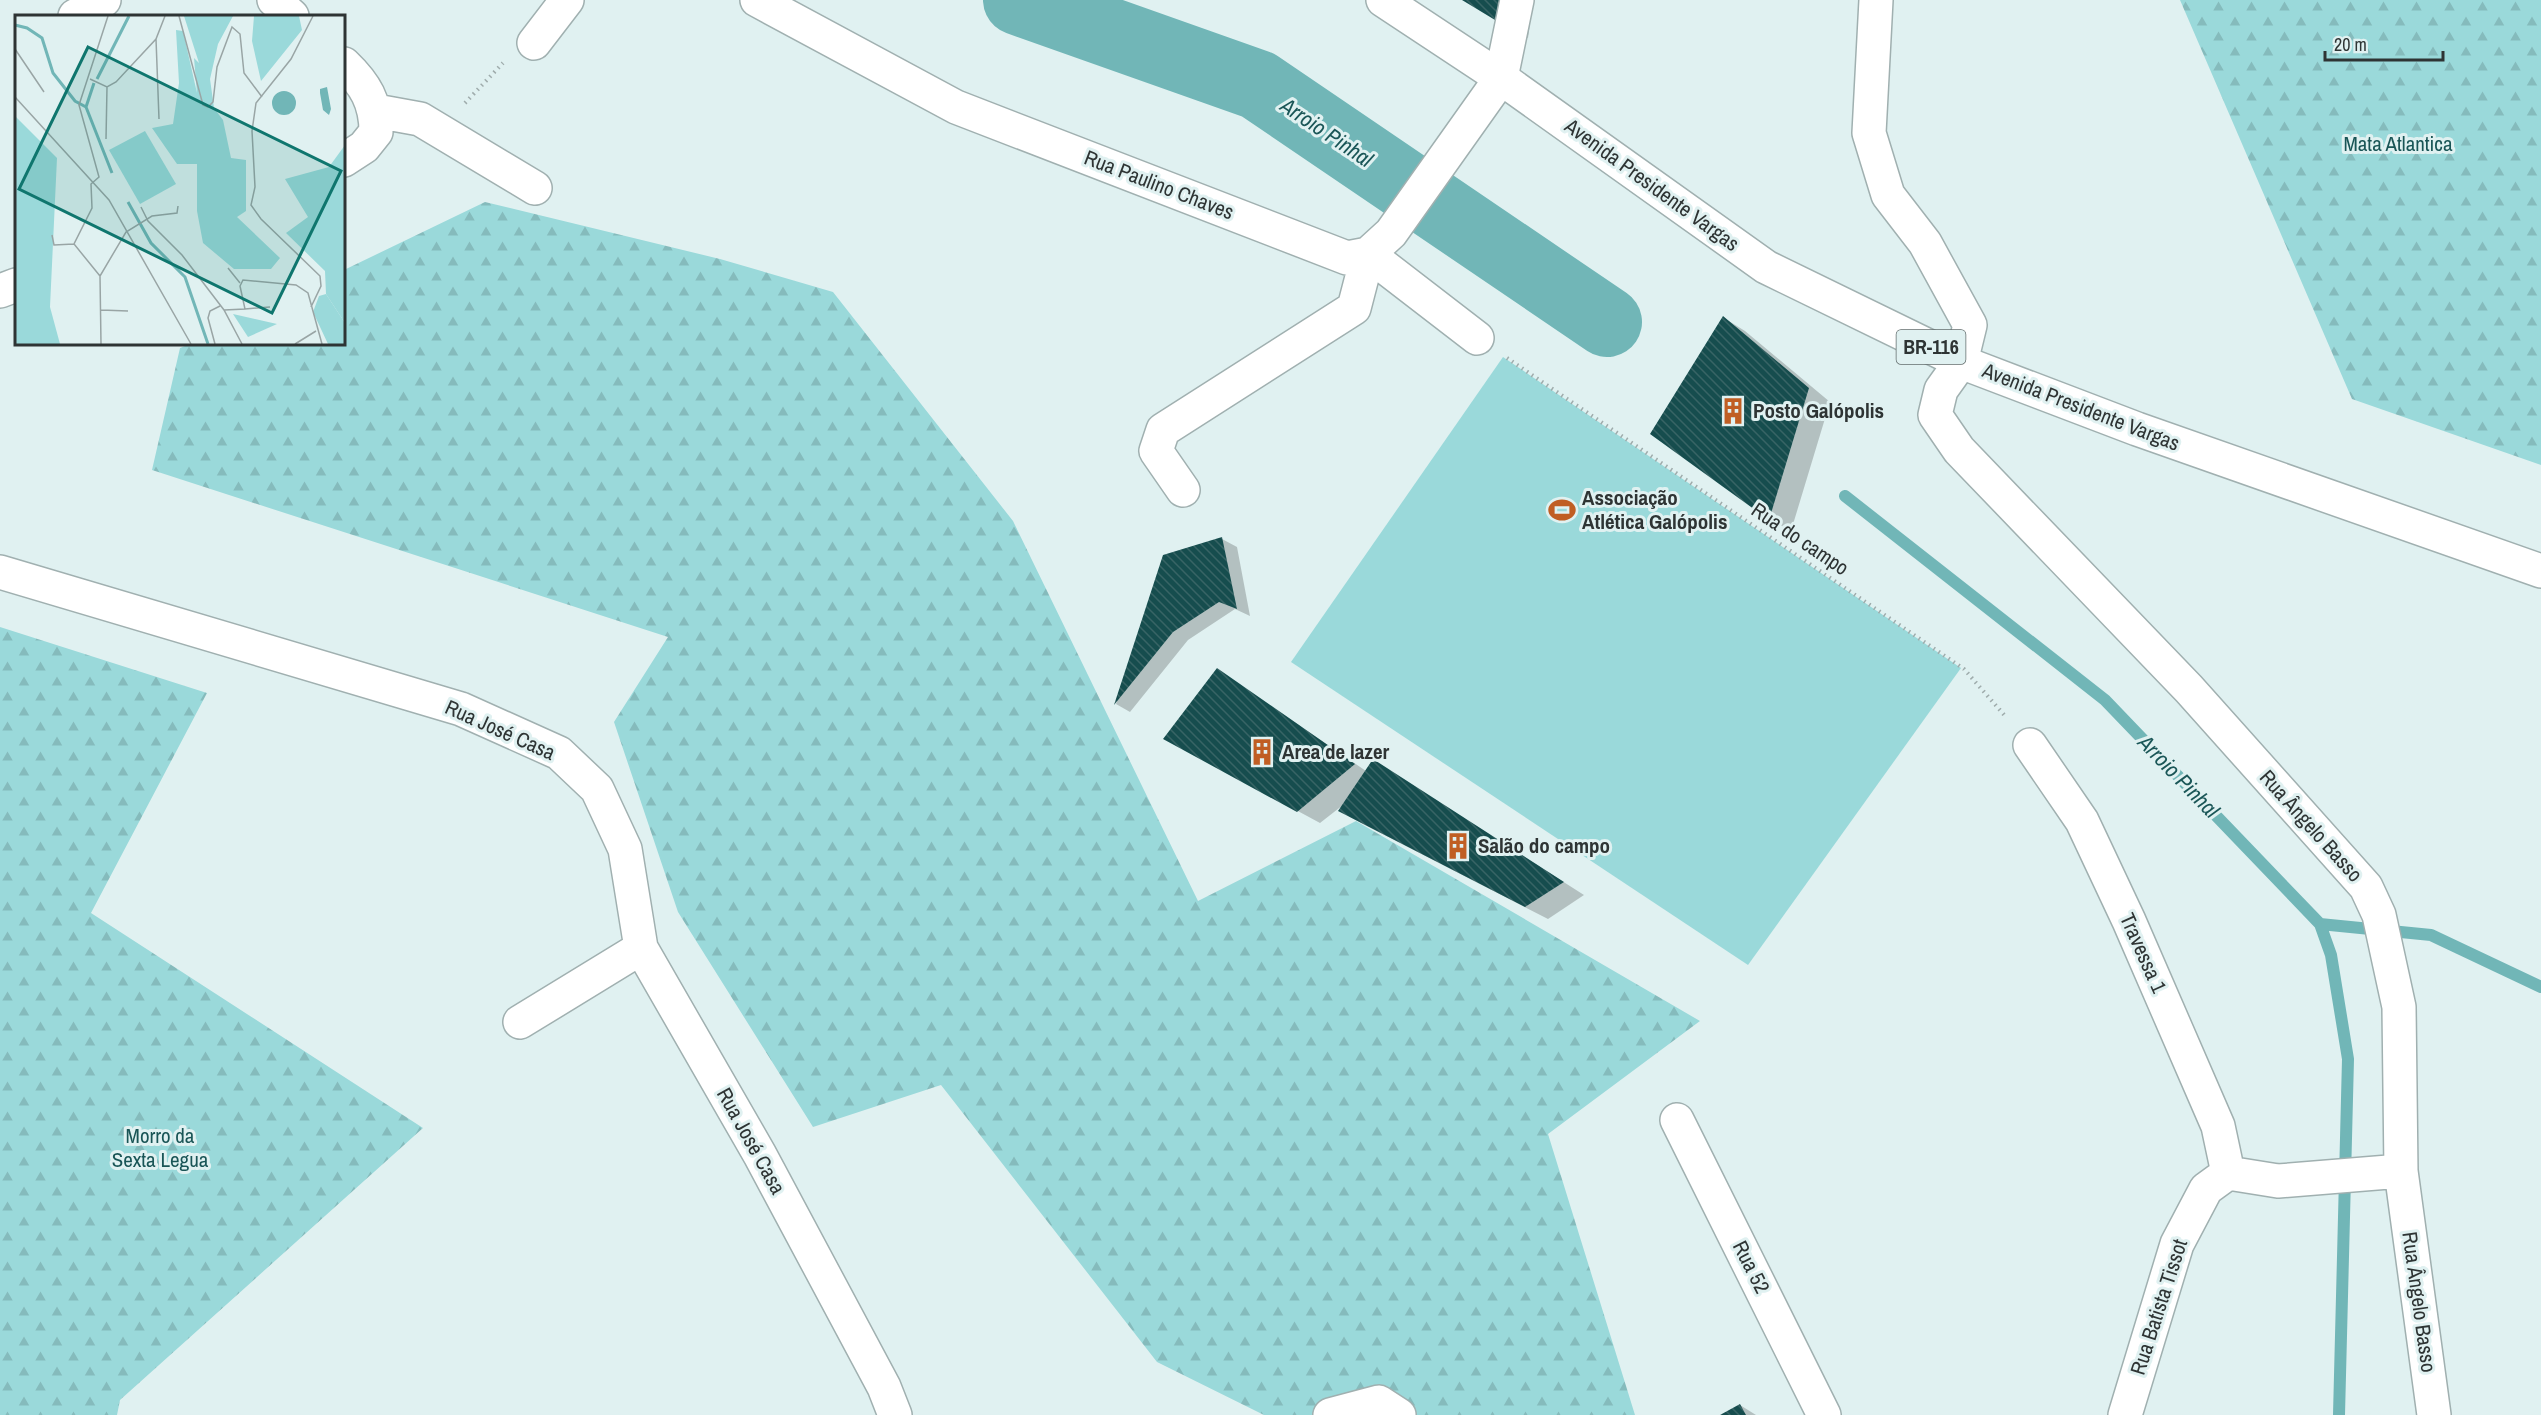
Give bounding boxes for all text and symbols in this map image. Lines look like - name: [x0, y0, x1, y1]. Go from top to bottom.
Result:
- inset map: [15, 15, 345, 345]
- scale bar: [2325, 24, 2444, 62]
- text: 20 m: [2334, 32, 2367, 57]
- water label: Arroio Pinhal: [1274, 90, 1380, 174]
- street label: Avenida Presidente Vargas: [1558, 111, 1745, 258]
- park label: Mata Atlantica: [2343, 129, 2453, 158]
- street label: Rua Paulino Chaves: [1080, 143, 1238, 226]
- road number: BR-116: [1896, 330, 1966, 364]
- street label: Avenida Presidente Vargas: [1977, 355, 2184, 458]
- building icon: Posto Galópolis: [1718, 396, 1748, 426]
- place label: Posto Galópolis: [1753, 396, 1884, 425]
- place label: Associação Atlética Galópolis: [1582, 483, 1727, 536]
- sports icon: Associação Atlética Galópolis: [1547, 495, 1577, 525]
- street label: Rua do campo: [1746, 495, 1855, 582]
- street label: Rua José Casa: [441, 692, 560, 767]
- water label: Arroio Pinhal: [2131, 727, 2227, 825]
- building icon: Area de lazer: [1247, 737, 1277, 767]
- place label: Area de lazer: [1282, 737, 1390, 766]
- street label: Rua Ângelo Basso: [2253, 763, 2370, 888]
- building icon: Salão do campo: [1443, 831, 1473, 861]
- place label: Salão do campo: [1478, 831, 1610, 860]
- street label: Travessa 1: [2113, 908, 2174, 998]
- street label: Rua José Casa: [710, 1082, 793, 1200]
- park label: Morro da Sexta Legua: [112, 1121, 209, 1174]
- street label: Rua Ângelo Basso: [2395, 1230, 2444, 1374]
- street label: Rua 52: [1726, 1235, 1777, 1298]
- street label: Rua Batista Tissot: [2123, 1235, 2194, 1378]

